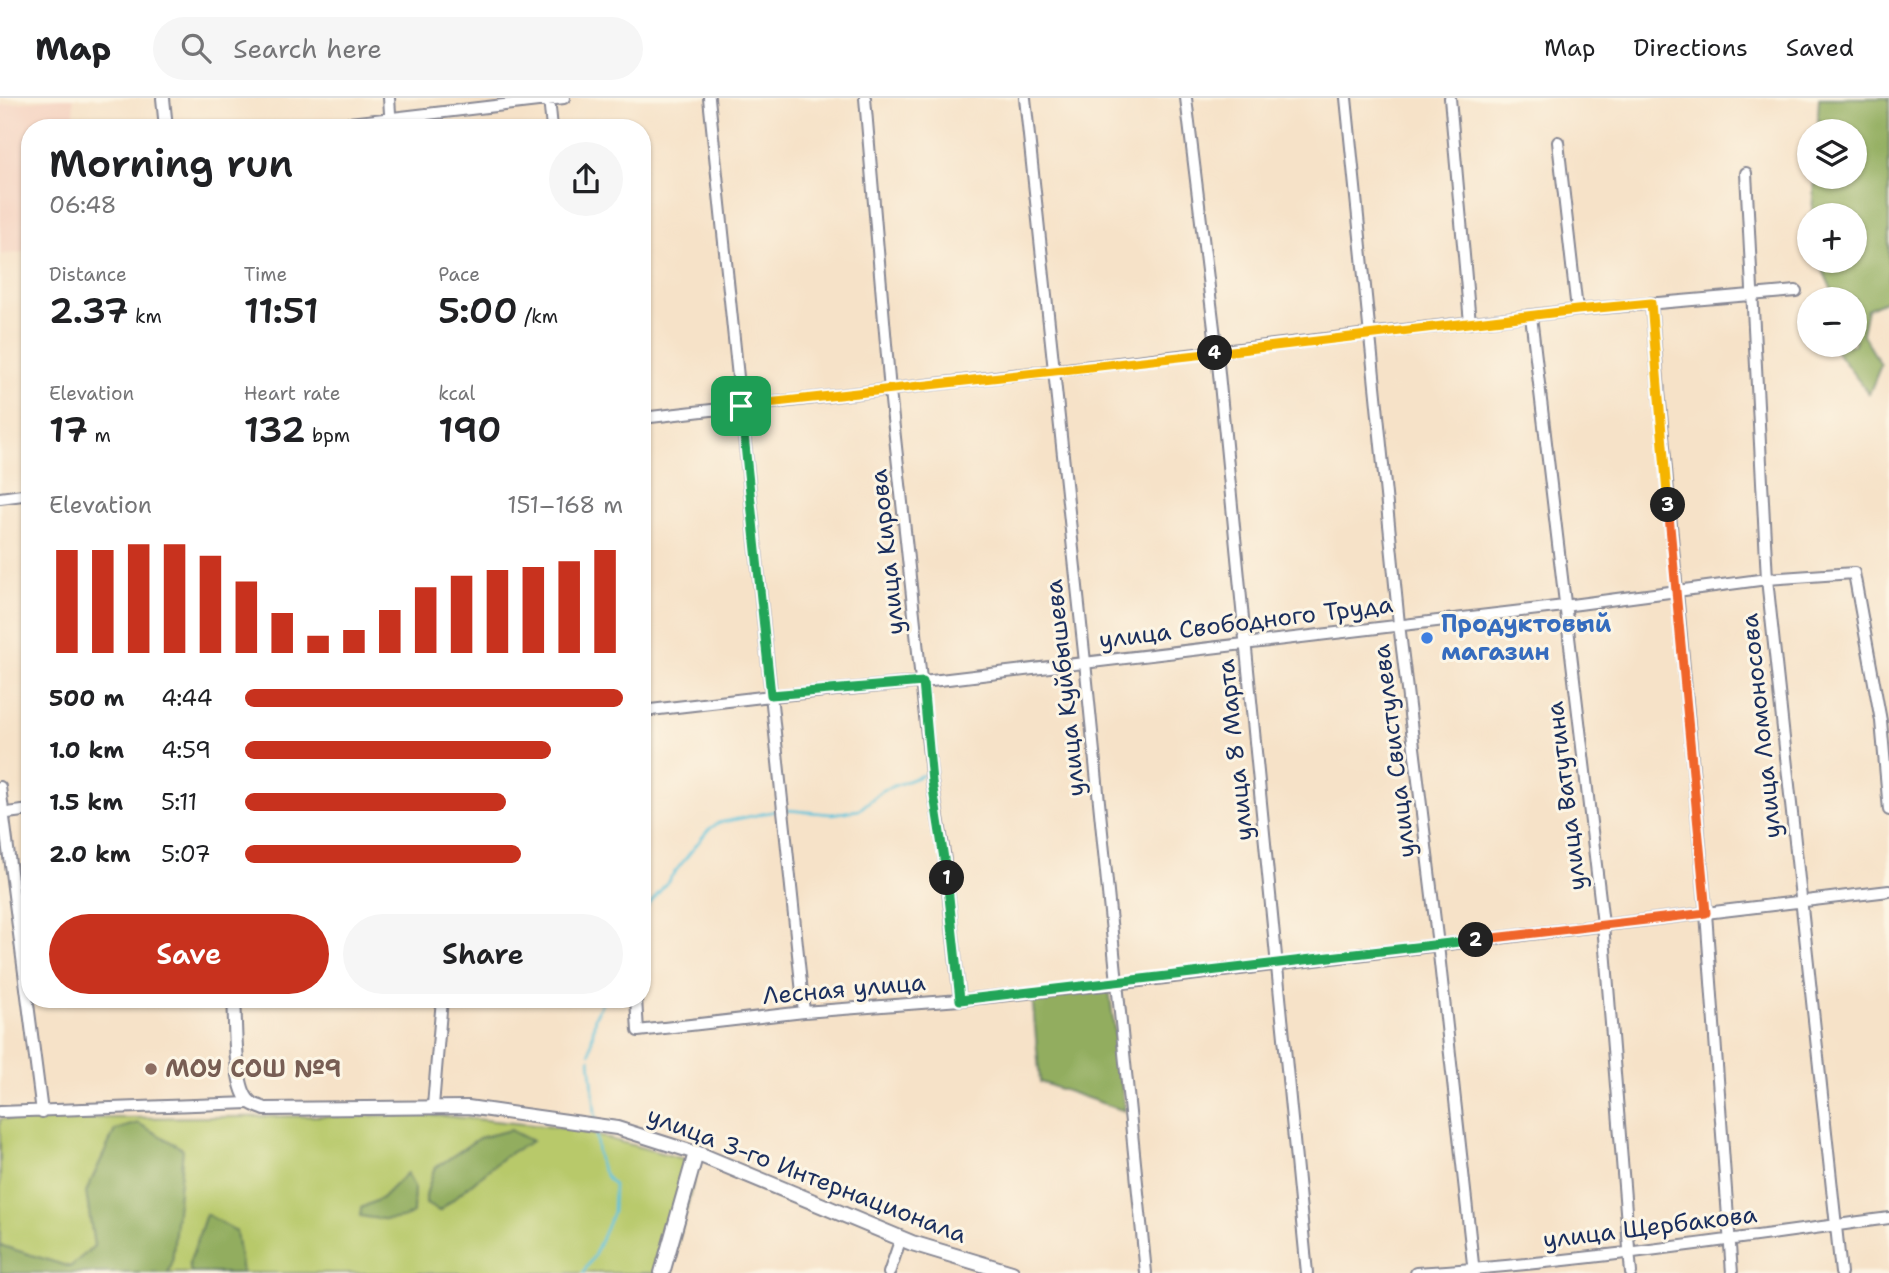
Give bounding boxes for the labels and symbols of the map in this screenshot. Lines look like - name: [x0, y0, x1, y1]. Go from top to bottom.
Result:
- pin: 4: [1198, 336, 1232, 370]
- pin: [711, 376, 771, 436]
- street label: улица Кирова: [862, 467, 912, 637]
- pin: 3: [1650, 488, 1686, 522]
- street label: улица Куйбышева: [1038, 578, 1092, 798]
- street label: улица Свободного Труда: [1097, 588, 1395, 656]
- place label: Продуктовый магазин: [1441, 608, 1612, 668]
- street label: улица Ломоносова: [1733, 612, 1789, 840]
- marker: Продуктовый магазин: [1419, 630, 1435, 646]
- street label: улица Свистулева: [1365, 642, 1423, 860]
- street label: улица 8 Марта: [1210, 657, 1260, 843]
- street label: улица Ватутина: [1539, 700, 1593, 892]
- pin: 1: [930, 860, 964, 896]
- pin: 2: [1458, 922, 1494, 958]
- street label: Лесная улица: [761, 966, 927, 1012]
- place label: МОУ СОШ №9: [165, 1053, 341, 1085]
- marker: МОУ СОШ №9: [143, 1061, 159, 1077]
- street label: улица 3-го Интернационала: [643, 1099, 971, 1251]
- street label: улица Щербакова: [1541, 1198, 1759, 1256]

